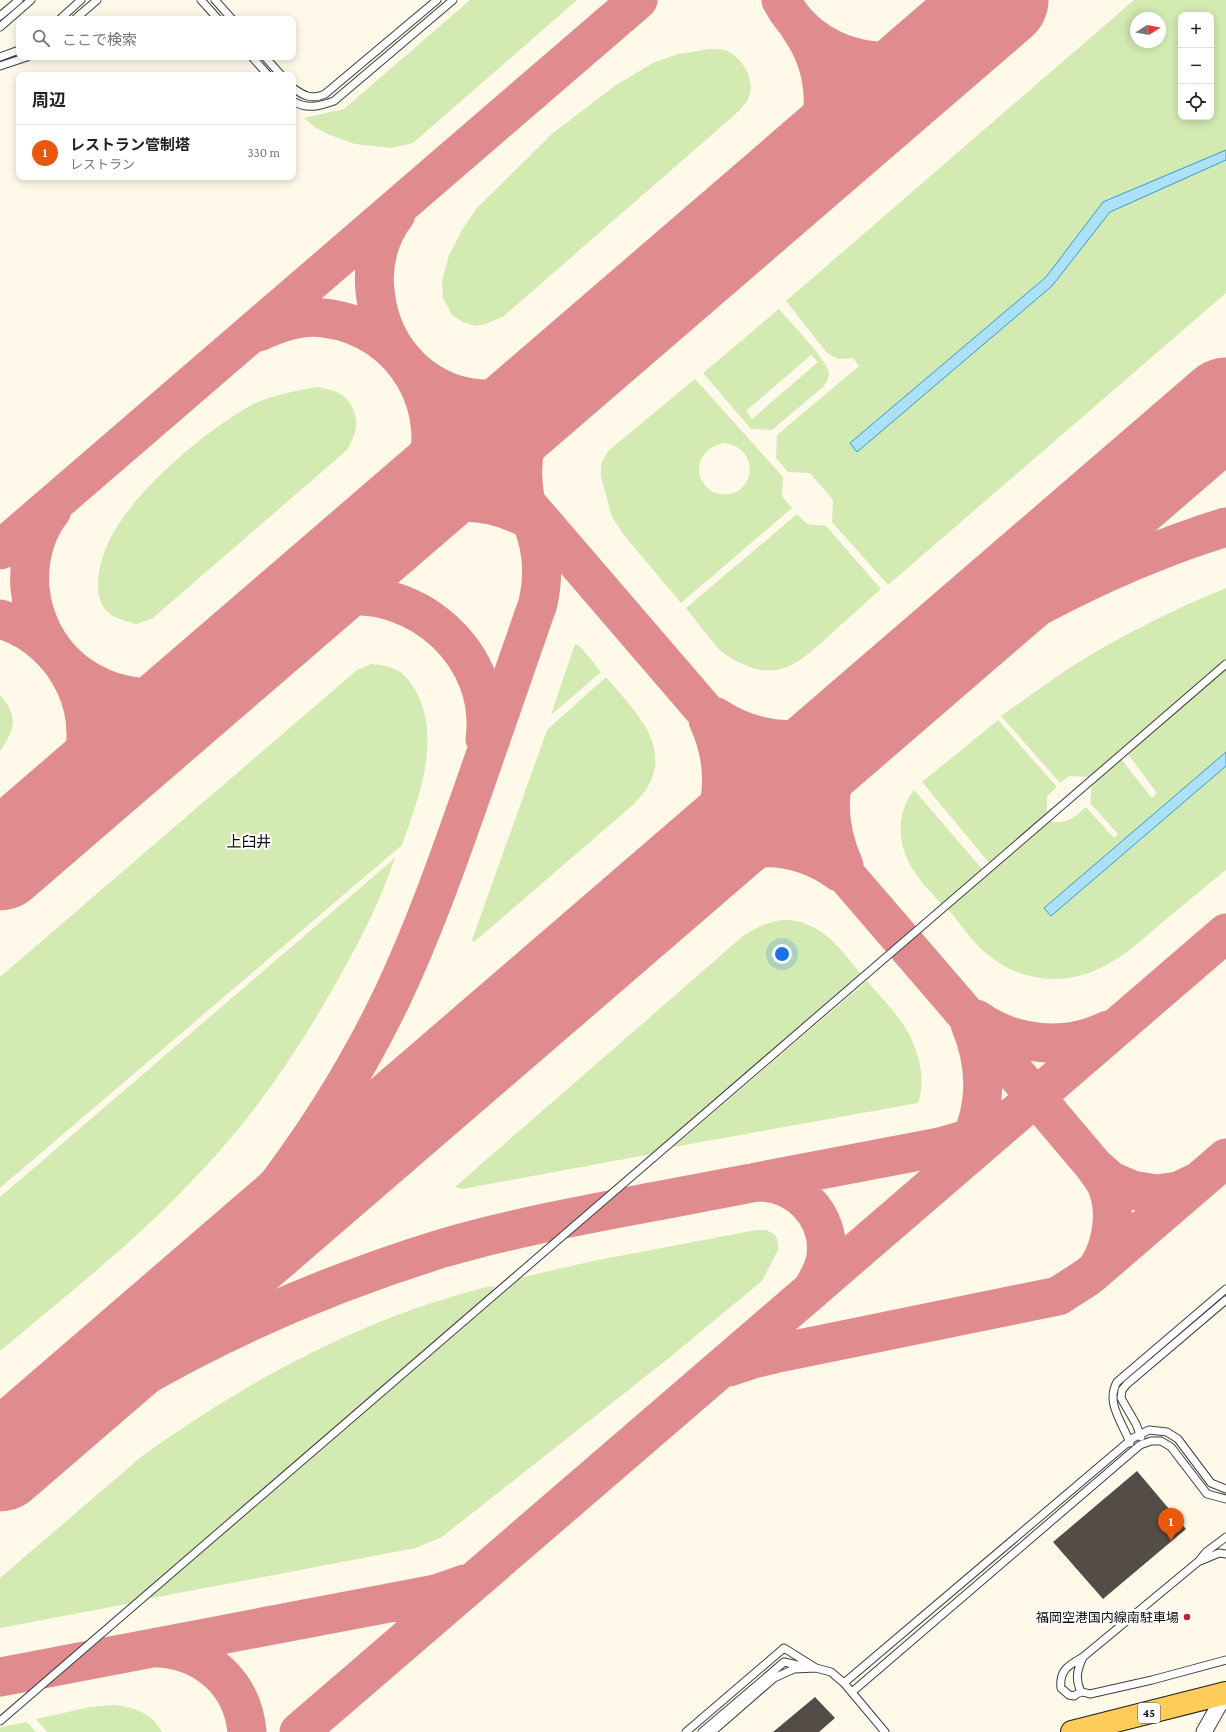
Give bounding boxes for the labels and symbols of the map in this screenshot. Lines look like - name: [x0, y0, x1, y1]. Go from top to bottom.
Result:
- north arrow: [1130, 12, 1166, 48]
- district label: 上臼井: [226, 833, 272, 850]
- your location: [772, 944, 792, 964]
- pin: 1: [1158, 1508, 1184, 1541]
- place label: 福岡空港国内線南駐車場: [1036, 1610, 1179, 1625]
- marker: 福岡空港国内線南駐車場: [1182, 1612, 1192, 1622]
- road number: 45: [1138, 1703, 1160, 1723]

